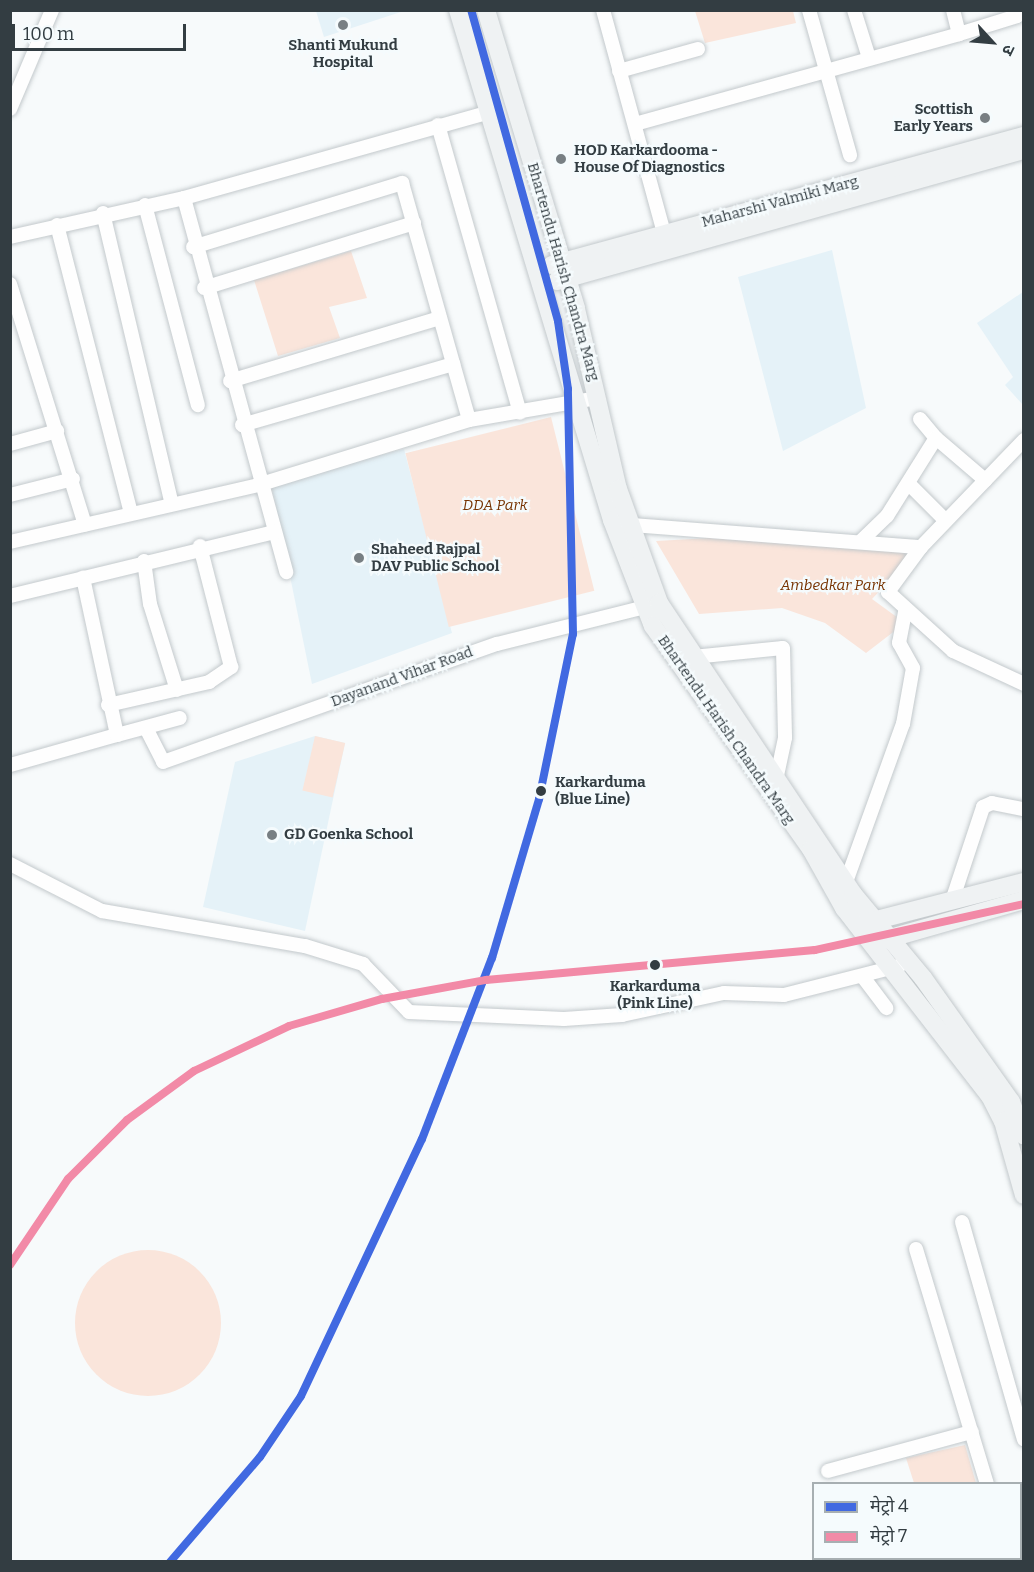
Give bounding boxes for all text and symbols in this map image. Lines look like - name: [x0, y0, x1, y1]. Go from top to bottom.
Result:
- scale bar: [15, 12, 189, 50]
- north arrow: [962, 12, 1022, 72]
- marker: Shanti Mukund Hospital: [334, 16, 352, 34]
- text: 100 m: [23, 23, 74, 45]
- place label: Shanti Mukund Hospital: [288, 36, 398, 71]
- text: उ: [998, 42, 1019, 58]
- place label: Scottish Early Years: [894, 100, 973, 135]
- marker: Scottish Early Years: [978, 111, 992, 125]
- place label: HOD Karkardooma - House Of Diagnostics: [574, 141, 725, 176]
- marker: HOD Karkardooma - House Of Diagnostics: [552, 150, 570, 168]
- street label: Bhartendu Harish Chandra Marg: [523, 161, 603, 383]
- street label: Maharshi Valmiki Marg: [700, 172, 860, 232]
- park label: DDA Park: [462, 497, 528, 515]
- place label: Shaheed Rajpal DAV Public School: [371, 540, 499, 575]
- marker: Shaheed Rajpal DAV Public School: [352, 551, 366, 565]
- park label: Ambedkar Park: [780, 577, 886, 595]
- street label: Bhartendu Harish Chandra Marg: [654, 632, 798, 828]
- street label: Dayanand Vihar Road: [329, 643, 475, 711]
- place label: Karkarduma (Blue Line): [555, 773, 646, 808]
- marker: Karkarduma (Blue Line): [532, 782, 550, 800]
- place label: GD Goenka School: [284, 826, 413, 844]
- marker: GD Goenka School: [265, 828, 279, 842]
- marker: Karkarduma (Pink Line): [646, 956, 664, 974]
- place label: Karkarduma (Pink Line): [610, 977, 700, 1012]
- legend: [812, 1482, 1022, 1560]
- text: मेट्रो 4: [870, 1495, 909, 1517]
- text: मेट्रो 7: [870, 1525, 907, 1547]

